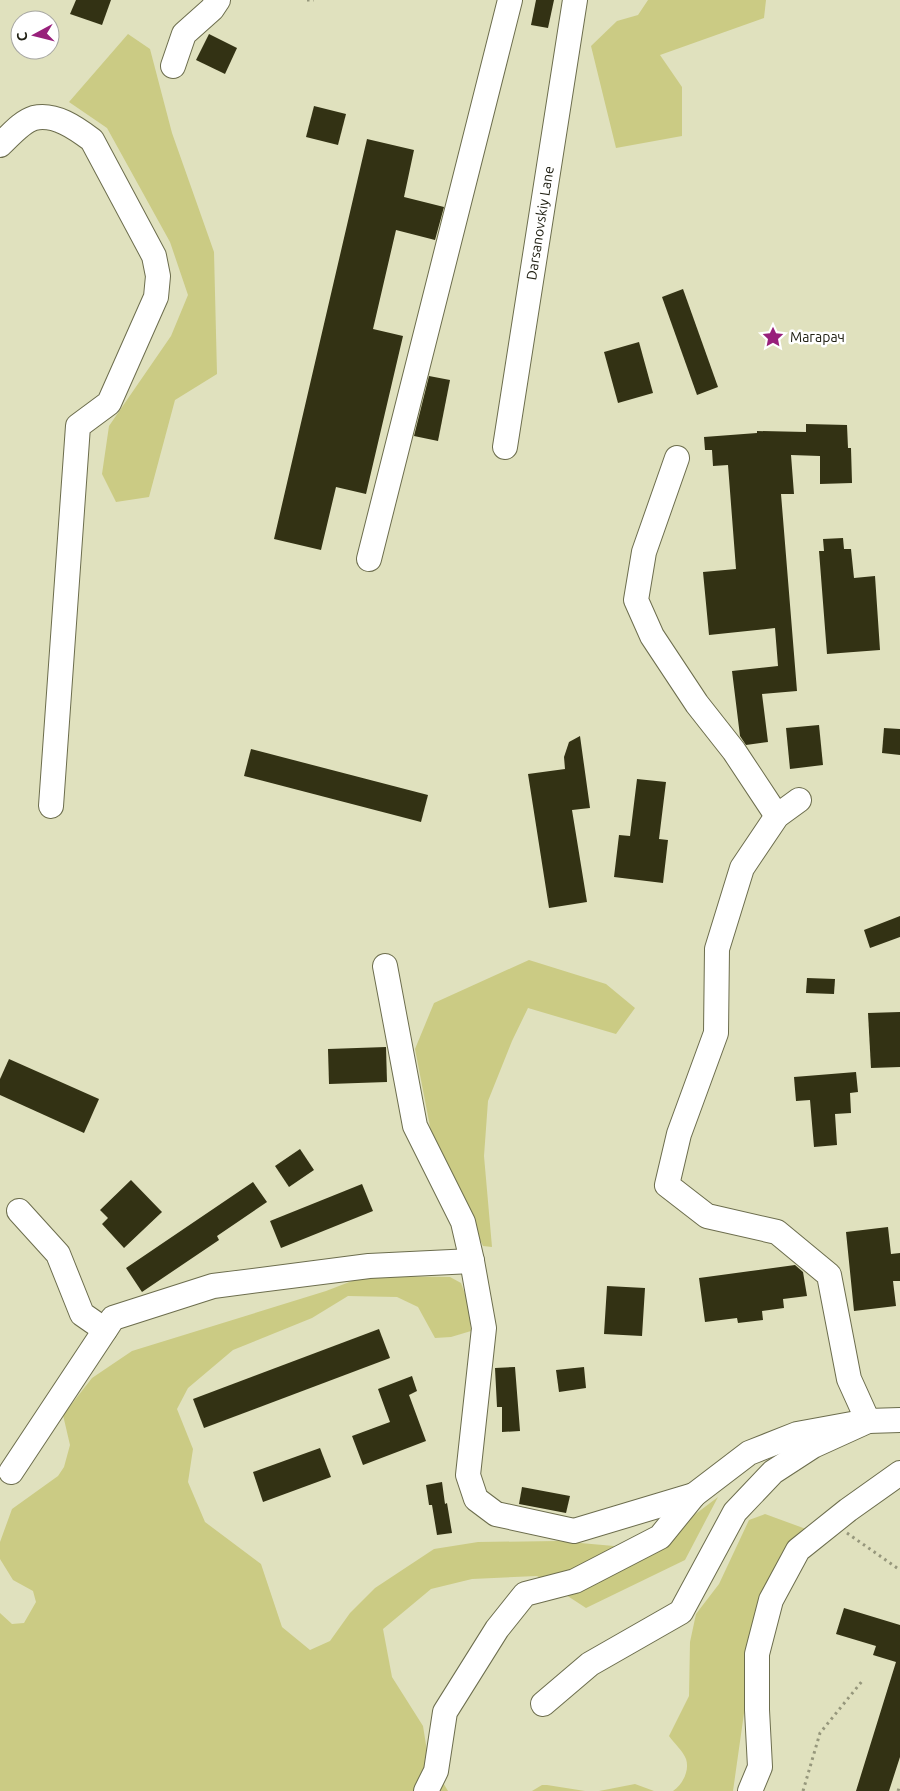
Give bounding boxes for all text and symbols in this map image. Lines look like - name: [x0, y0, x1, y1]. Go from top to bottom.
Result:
- north arrow: [10, 10, 60, 60]
- text: С: [14, 31, 31, 42]
- street label: Darsanovskiy Lane: [523, 165, 557, 281]
- place icon: Магарач: [760, 324, 786, 350]
- place label: Магарач: [790, 329, 845, 345]

